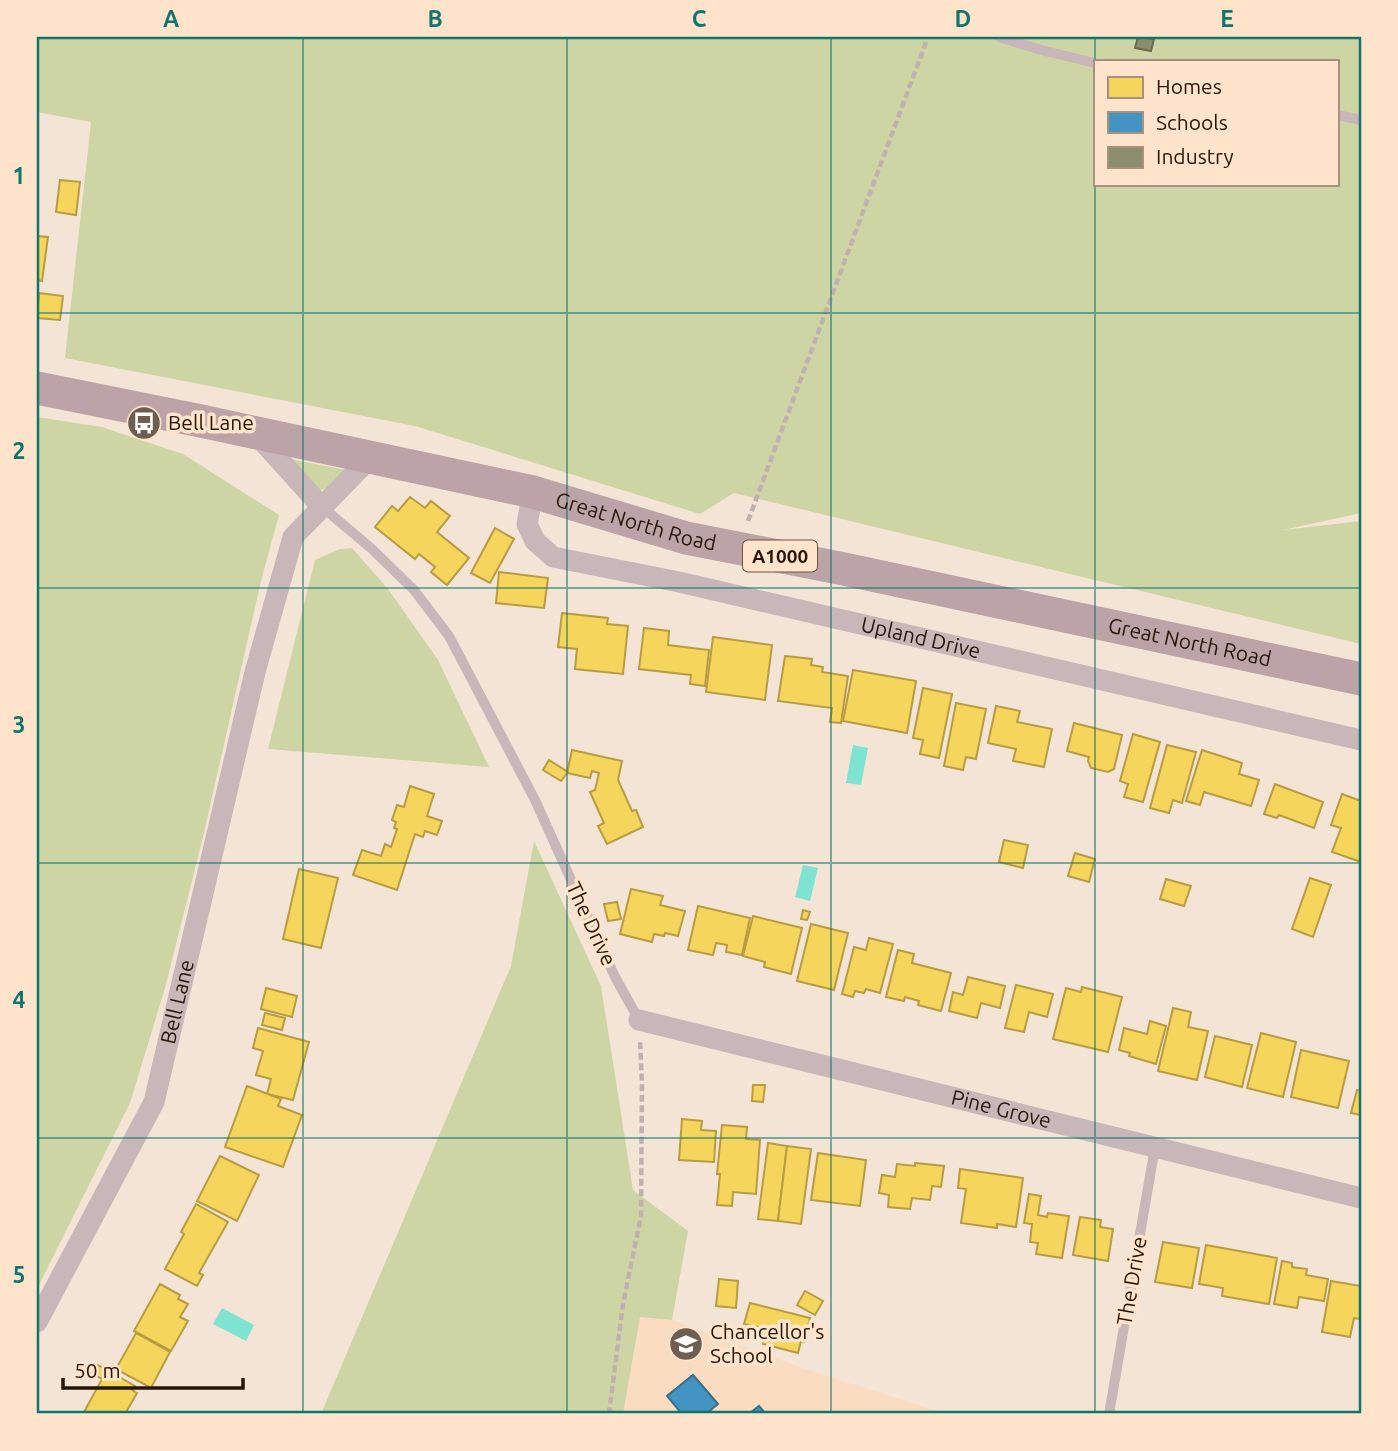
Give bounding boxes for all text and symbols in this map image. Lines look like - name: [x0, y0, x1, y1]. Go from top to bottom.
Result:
- text: A: [163, 6, 179, 31]
- text: B: [427, 6, 443, 31]
- text: C: [692, 6, 707, 31]
- text: D: [955, 6, 971, 31]
- text: E: [1220, 6, 1234, 31]
- legend: [1094, 60, 1338, 186]
- text: Homes: [1156, 74, 1222, 98]
- text: Schools: [1156, 110, 1228, 134]
- text: Industry: [1156, 144, 1234, 168]
- text: 1: [13, 163, 25, 188]
- bus stop icon: Bell Lane: [125, 404, 163, 442]
- place label: Bell Lane: [168, 410, 254, 434]
- text: 2: [13, 438, 25, 463]
- street label: Great North Road: [553, 486, 718, 555]
- road number: A1000: [743, 540, 817, 572]
- street label: Upland Drive: [859, 612, 983, 662]
- street label: Great North Road: [1106, 613, 1274, 671]
- text: 3: [13, 712, 25, 737]
- street label: The Drive: [562, 878, 622, 969]
- street label: Bell Lane: [155, 957, 198, 1046]
- text: 4: [13, 987, 26, 1012]
- street label: Pine Grove: [949, 1084, 1054, 1132]
- street label: The Drive: [1111, 1235, 1151, 1327]
- text: 5: [13, 1262, 25, 1287]
- place label: Chancellor's School: [710, 1319, 824, 1367]
- school or university icon: Chancellor's School: [667, 1325, 705, 1363]
- scale bar: [63, 1346, 243, 1390]
- text: 50 m: [74, 1358, 121, 1382]

